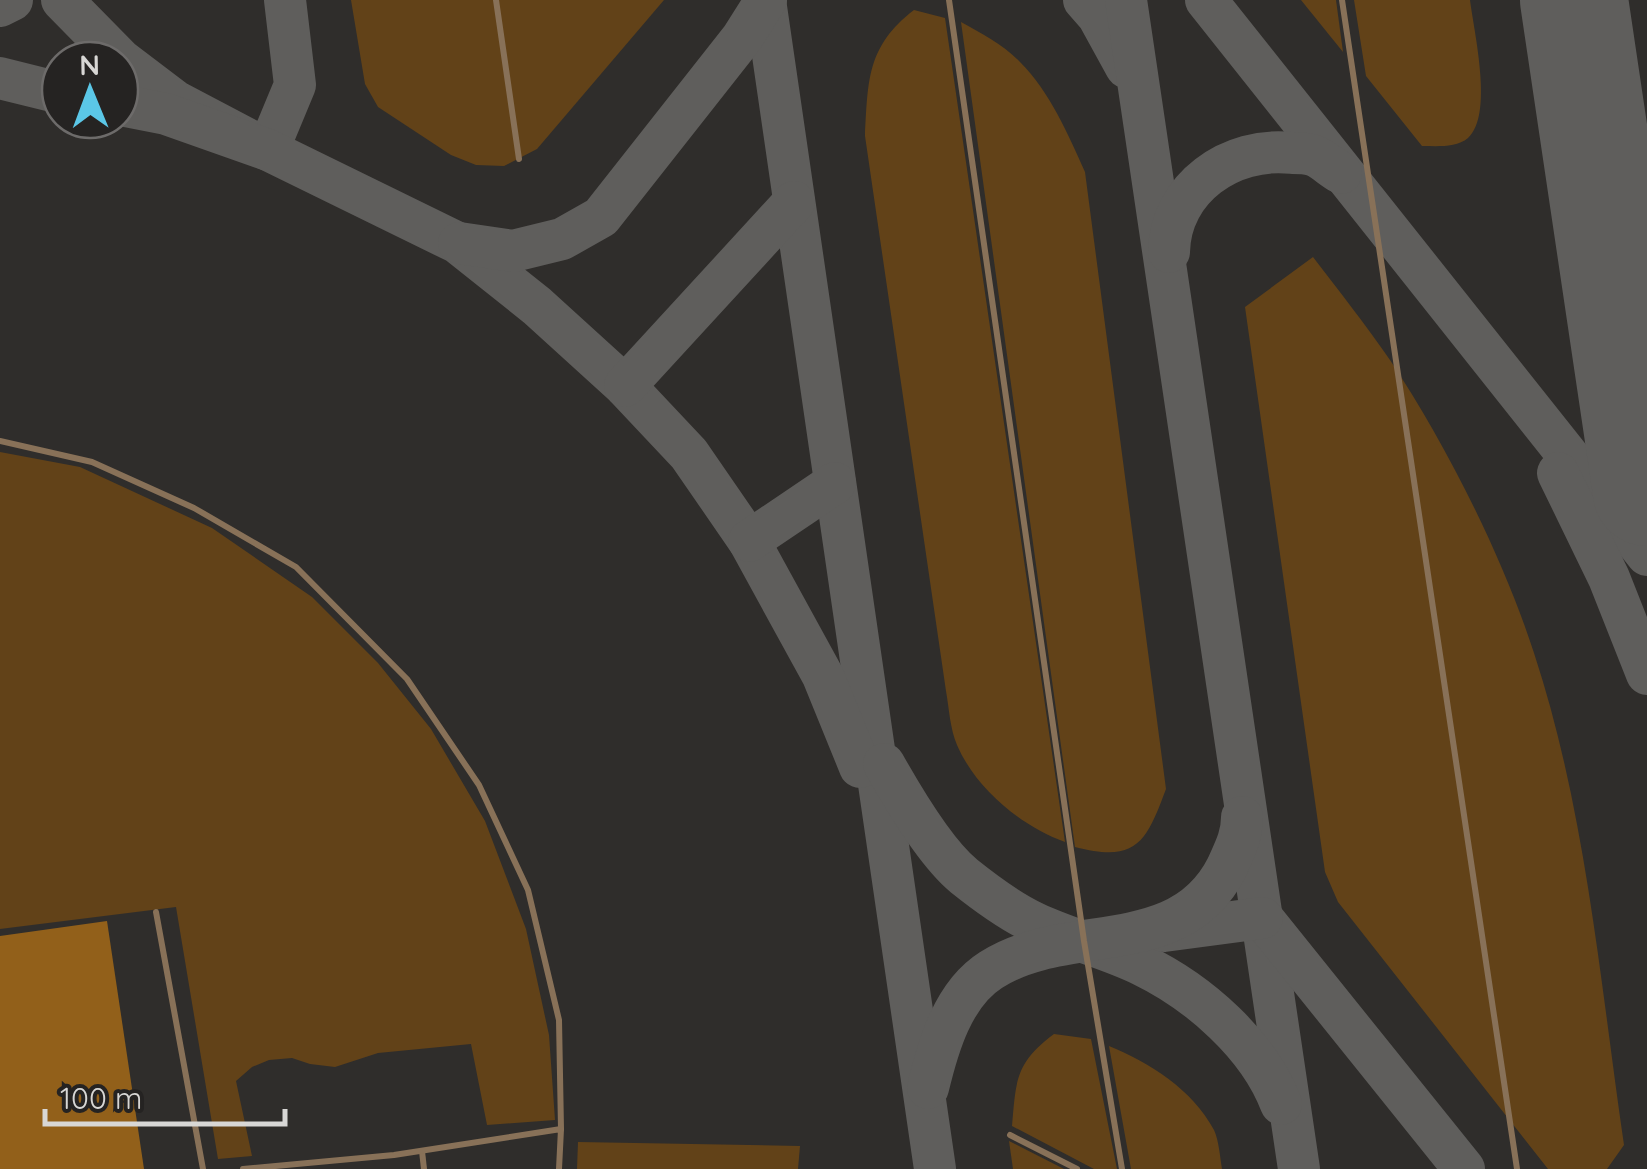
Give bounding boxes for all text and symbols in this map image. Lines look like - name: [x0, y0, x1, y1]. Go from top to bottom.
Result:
- north arrow: [40, 40, 140, 140]
- text: N: [79, 47, 100, 82]
- scale bar: [45, 1064, 285, 1126]
- text: 100 m: [60, 1079, 142, 1117]

